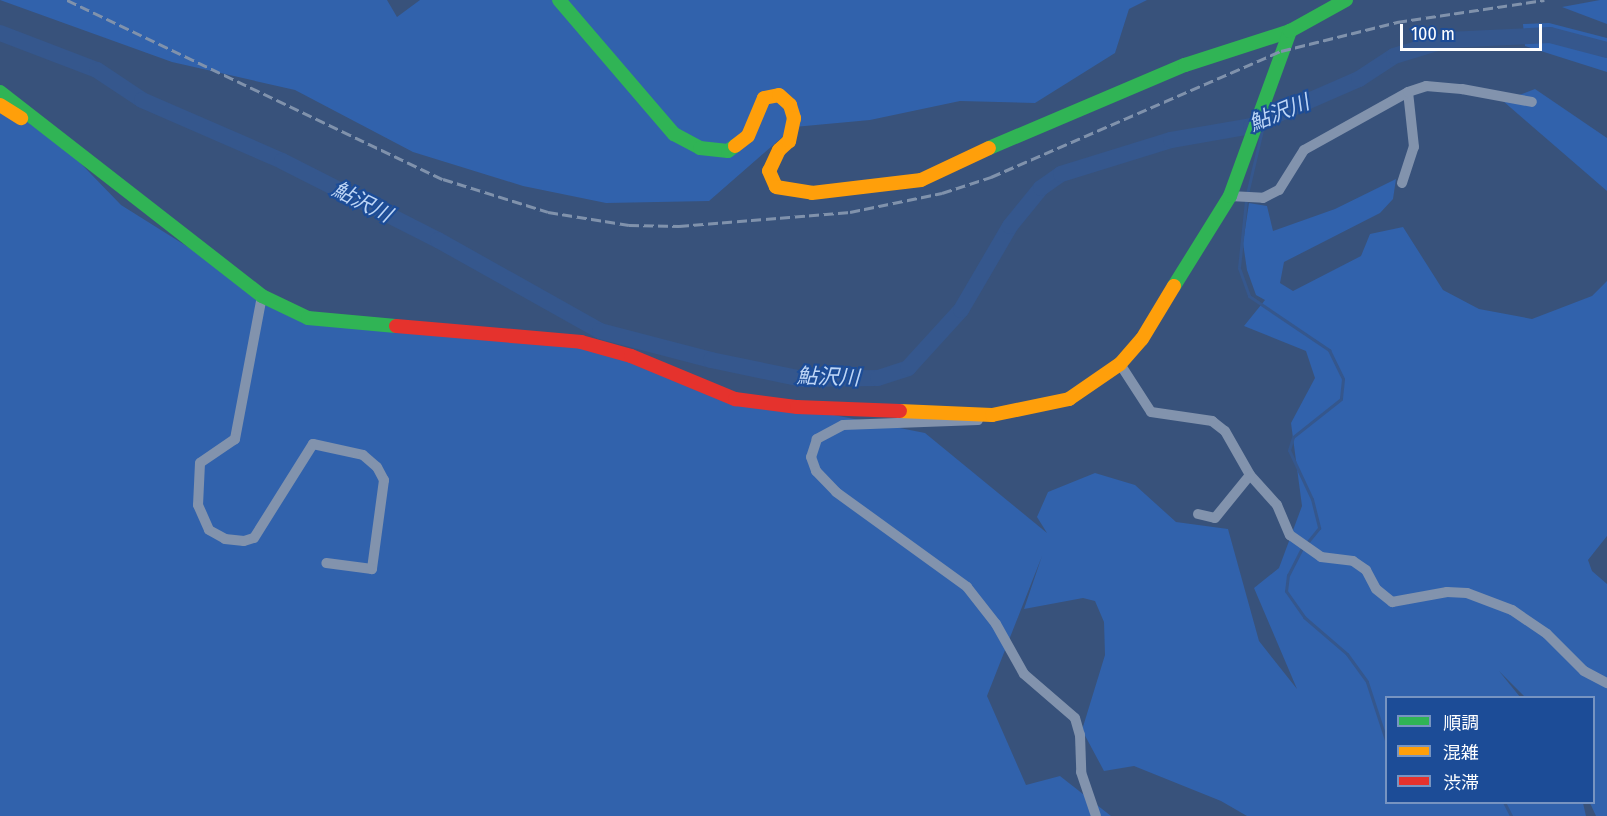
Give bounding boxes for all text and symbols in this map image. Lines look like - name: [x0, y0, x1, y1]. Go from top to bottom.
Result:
- scale bar: [1403, 12, 1546, 50]
- text: 100 m: [1411, 23, 1455, 45]
- water label: 鮎沢川: [1245, 90, 1313, 136]
- water label: 鮎沢川: [328, 176, 396, 228]
- water label: 鮎沢川: [796, 363, 860, 391]
- legend: [1385, 696, 1595, 804]
- text: 順調: [1443, 712, 1479, 734]
- text: 混雑: [1443, 742, 1479, 764]
- text: 渋滞: [1443, 772, 1479, 794]

